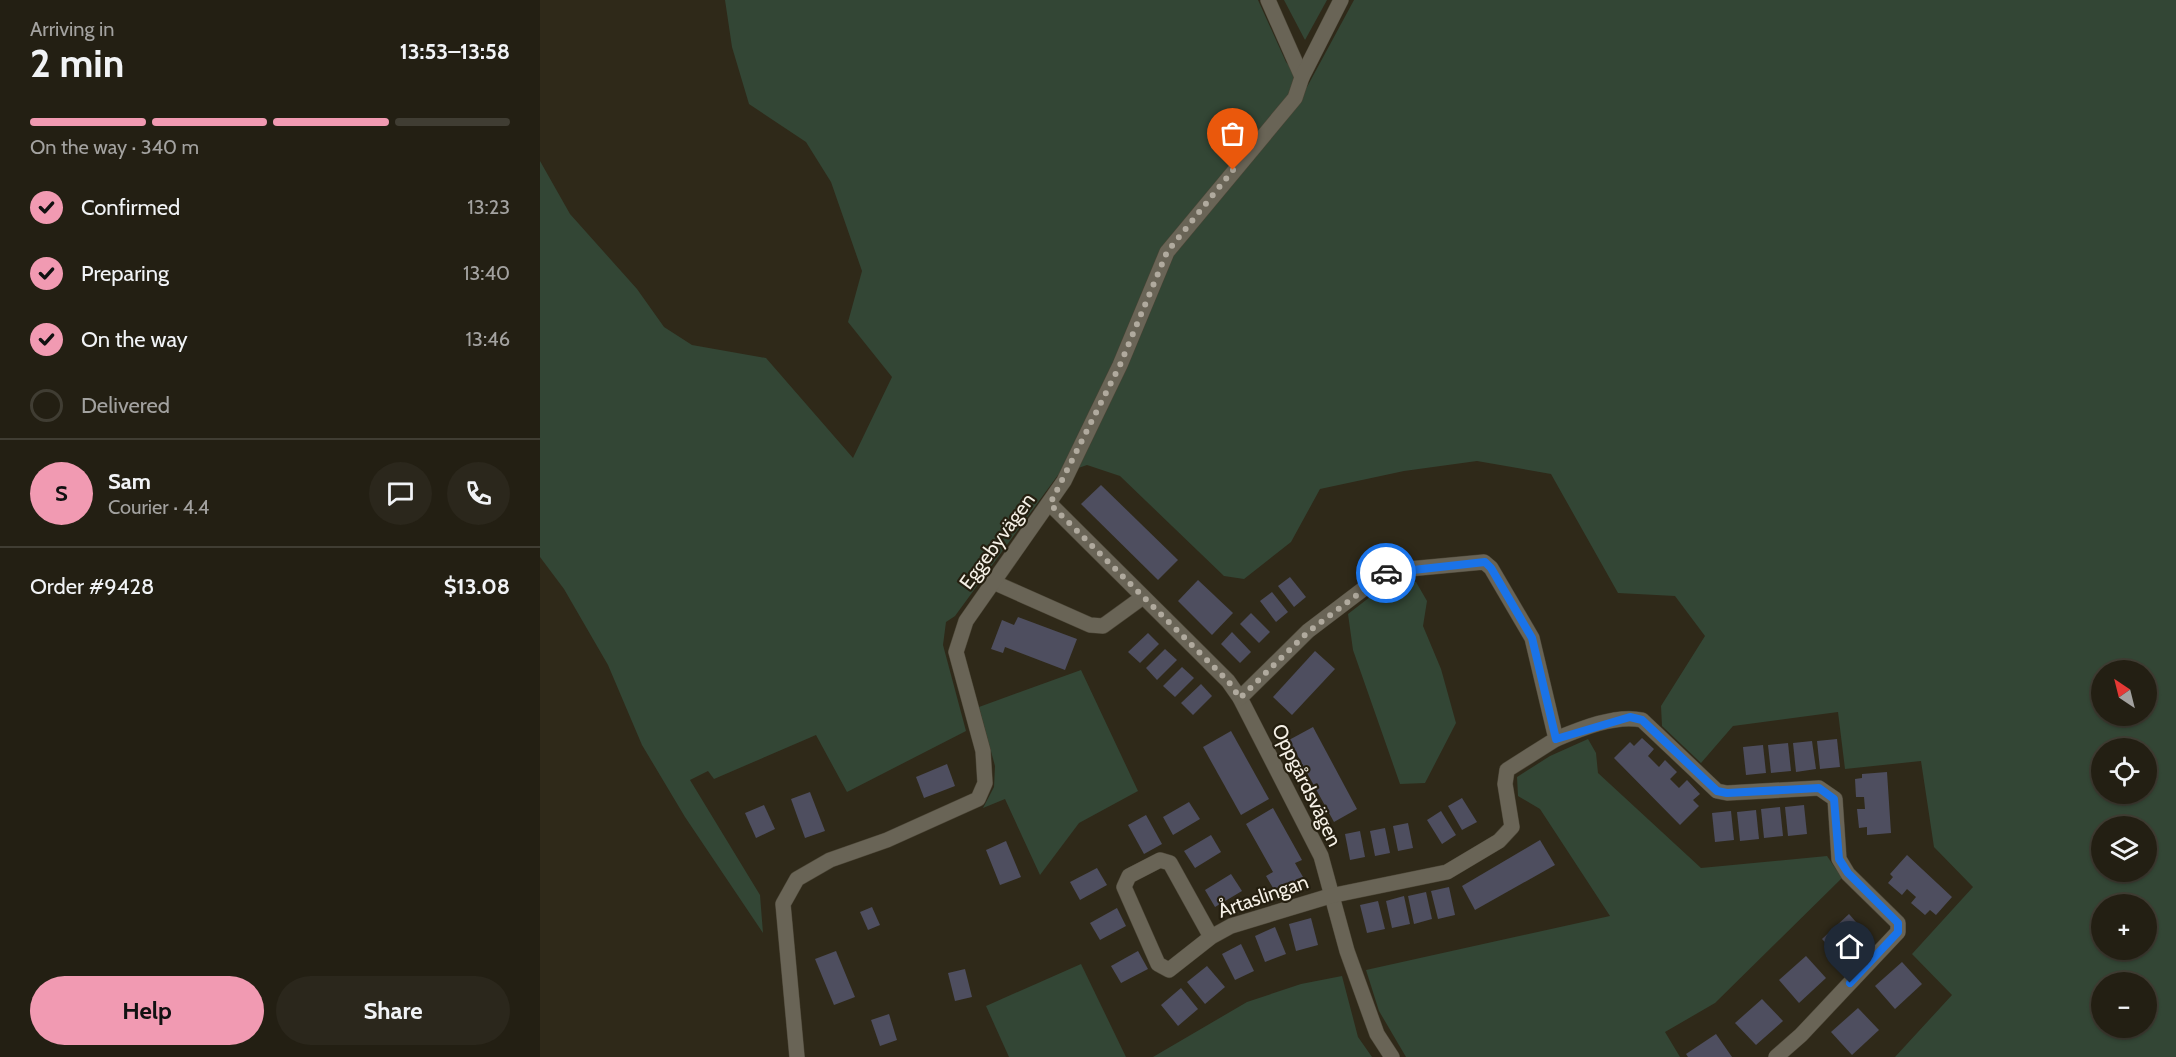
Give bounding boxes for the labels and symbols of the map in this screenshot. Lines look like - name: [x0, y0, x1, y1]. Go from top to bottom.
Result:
- pin: [1207, 108, 1258, 170]
- street label: Eggebyvägen: [954, 488, 1040, 594]
- courier: [1356, 543, 1416, 603]
- north arrow: [2091, 660, 2157, 726]
- street label: Oppgårdsvägen: [1267, 720, 1347, 850]
- street label: Årtaslingan: [1215, 869, 1311, 923]
- pin: [1824, 921, 1875, 983]

